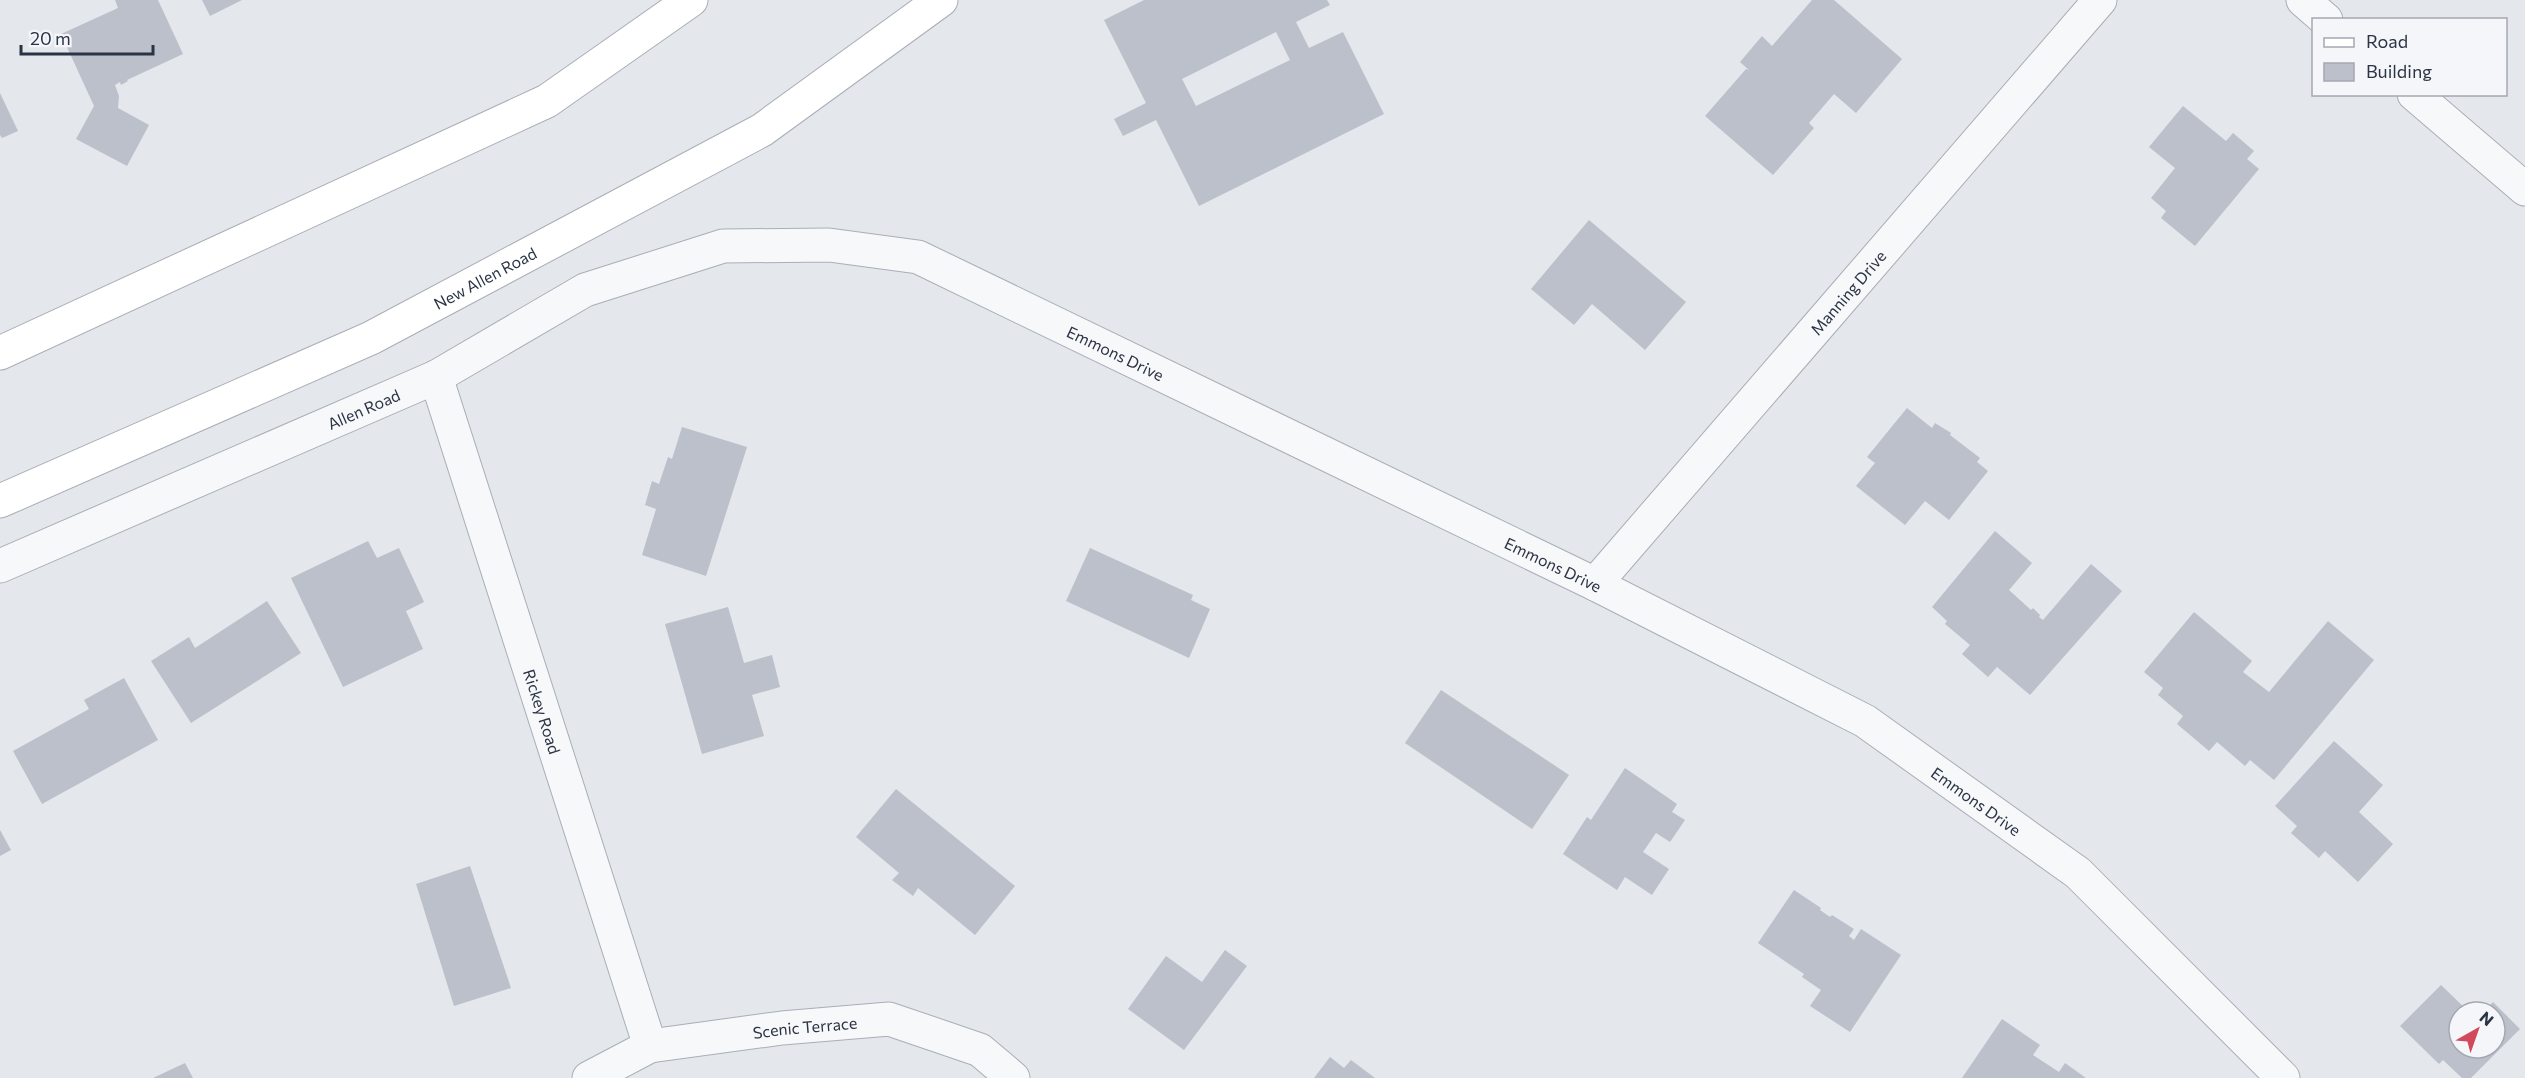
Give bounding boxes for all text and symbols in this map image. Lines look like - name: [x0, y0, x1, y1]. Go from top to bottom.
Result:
- scale bar: [21, 18, 153, 56]
- legend: [2312, 18, 2507, 96]
- text: 20 m: [30, 27, 71, 49]
- text: Road: [2366, 30, 2408, 52]
- text: Building: [2366, 60, 2432, 82]
- street label: New Allen Road: [430, 242, 539, 313]
- street label: Manning Drive: [1806, 246, 1889, 338]
- street label: Emmons Drive: [1064, 321, 1167, 384]
- street label: Allen Road: [324, 384, 403, 433]
- street label: Emmons Drive: [1502, 532, 1605, 595]
- street label: Rickey Road: [520, 666, 565, 756]
- street label: Emmons Drive: [1928, 762, 2025, 839]
- north arrow: [2447, 1000, 2507, 1060]
- text: N: [2476, 1007, 2498, 1029]
- street label: Scenic Terrace: [751, 1012, 858, 1041]

